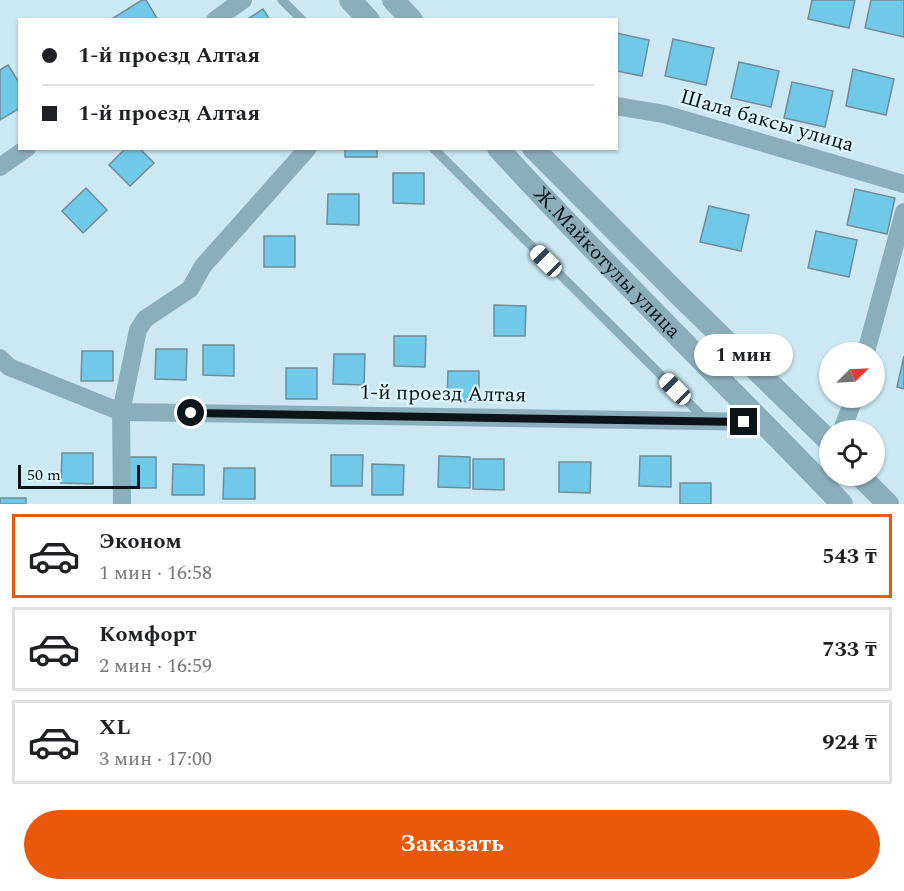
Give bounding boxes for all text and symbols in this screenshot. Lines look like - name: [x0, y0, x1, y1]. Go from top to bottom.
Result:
- text: 1-й проезд Алтая: [78, 39, 260, 72]
- street label: Шала баксы улица: [676, 81, 858, 161]
- text: 1-й проезд Алтая: [78, 97, 260, 130]
- street label: Ж.Майкотулы улица: [525, 179, 689, 347]
- car: [527, 242, 565, 280]
- callout: 1 мин: [694, 335, 794, 377]
- text: 1 мин: [715, 340, 772, 370]
- north arrow: [819, 342, 885, 408]
- map controls: [819, 342, 885, 486]
- car: [656, 370, 694, 408]
- street label: 1-й проезд Алтая: [359, 377, 527, 411]
- route start: [177, 399, 204, 426]
- route end: [730, 408, 757, 435]
- button: locate: [819, 420, 885, 486]
- scale bar: [18, 462, 140, 490]
- text: 50 m: [27, 463, 61, 487]
- text: Эконом: [99, 525, 182, 558]
- icon: car: [27, 529, 81, 583]
- text: 543 ₸: [822, 540, 877, 573]
- text: 1 мин · 16:58: [99, 558, 212, 588]
- text: Комфорт: [99, 618, 197, 651]
- icon: car: [27, 622, 81, 676]
- text: 733 ₸: [822, 633, 877, 666]
- text: 2 мин · 16:59: [99, 651, 212, 681]
- text: XL: [99, 711, 130, 744]
- icon: car: [27, 715, 81, 769]
- text: 924 ₸: [822, 726, 877, 759]
- text: 3 мин · 17:00: [99, 744, 212, 774]
- button: Заказать: [24, 810, 880, 879]

